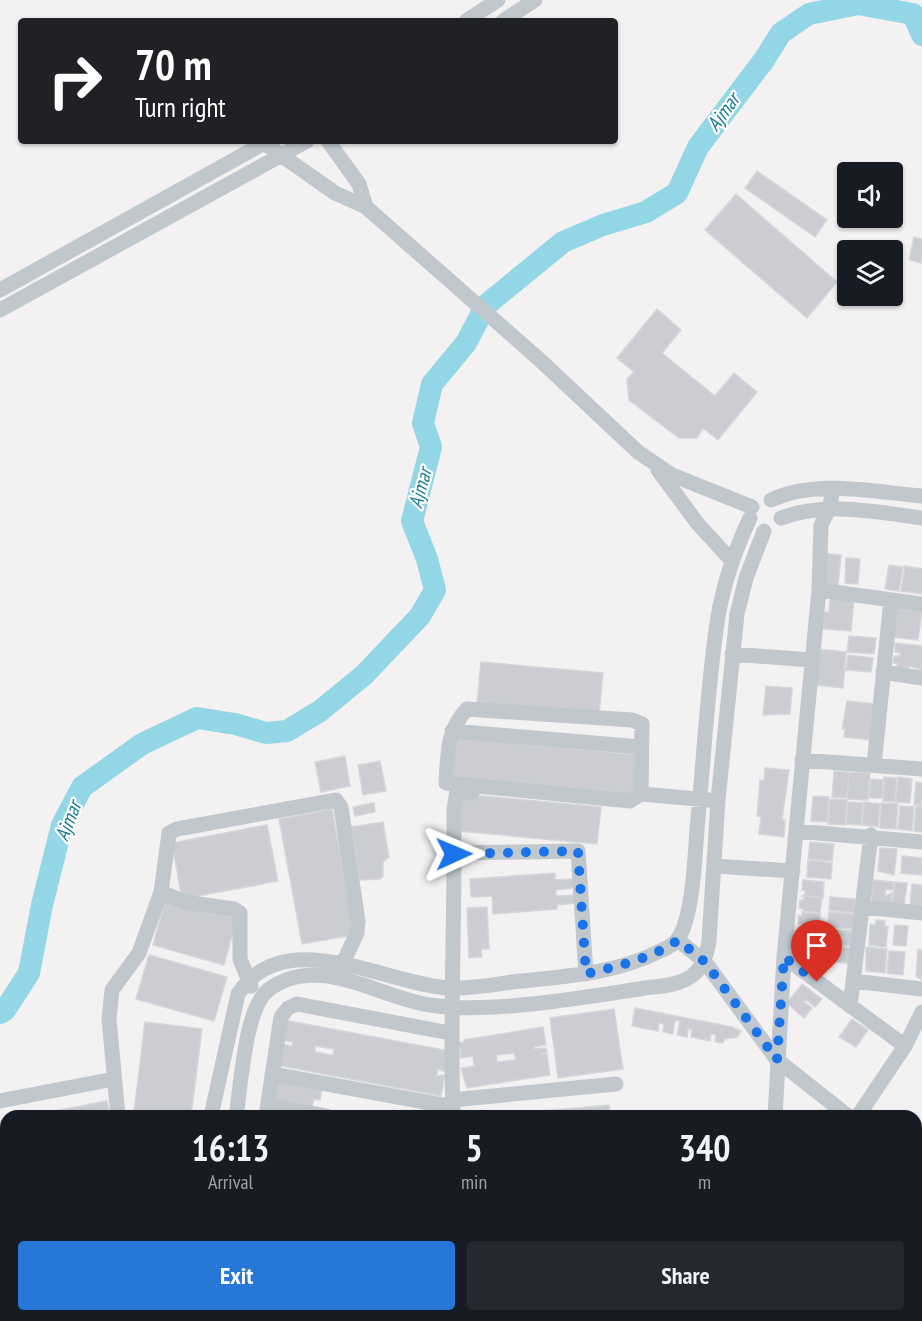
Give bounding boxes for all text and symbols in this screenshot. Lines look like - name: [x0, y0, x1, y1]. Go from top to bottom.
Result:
- text: 70 m: [135, 37, 212, 92]
- icon: right: [36, 42, 114, 120]
- water label: Ajmar: [701, 86, 747, 136]
- text: Turn right: [135, 90, 226, 124]
- map controls: [837, 162, 903, 306]
- button: sound: [837, 162, 903, 228]
- button: layers: [837, 240, 903, 306]
- water label: Ajmar: [402, 463, 438, 511]
- water label: Ajmar: [49, 795, 88, 844]
- position arrow: [422, 822, 486, 886]
- pin: [791, 920, 842, 982]
- icon: arrive: [800, 929, 833, 962]
- text: 16:13: [192, 1124, 269, 1171]
- text: 5: [465, 1124, 483, 1171]
- text: 340: [679, 1124, 730, 1171]
- text: Arrival: [208, 1169, 253, 1195]
- text: min: [461, 1169, 487, 1195]
- text: m: [698, 1169, 711, 1195]
- button: Exit: [18, 1241, 455, 1310]
- button: Share: [467, 1241, 904, 1310]

